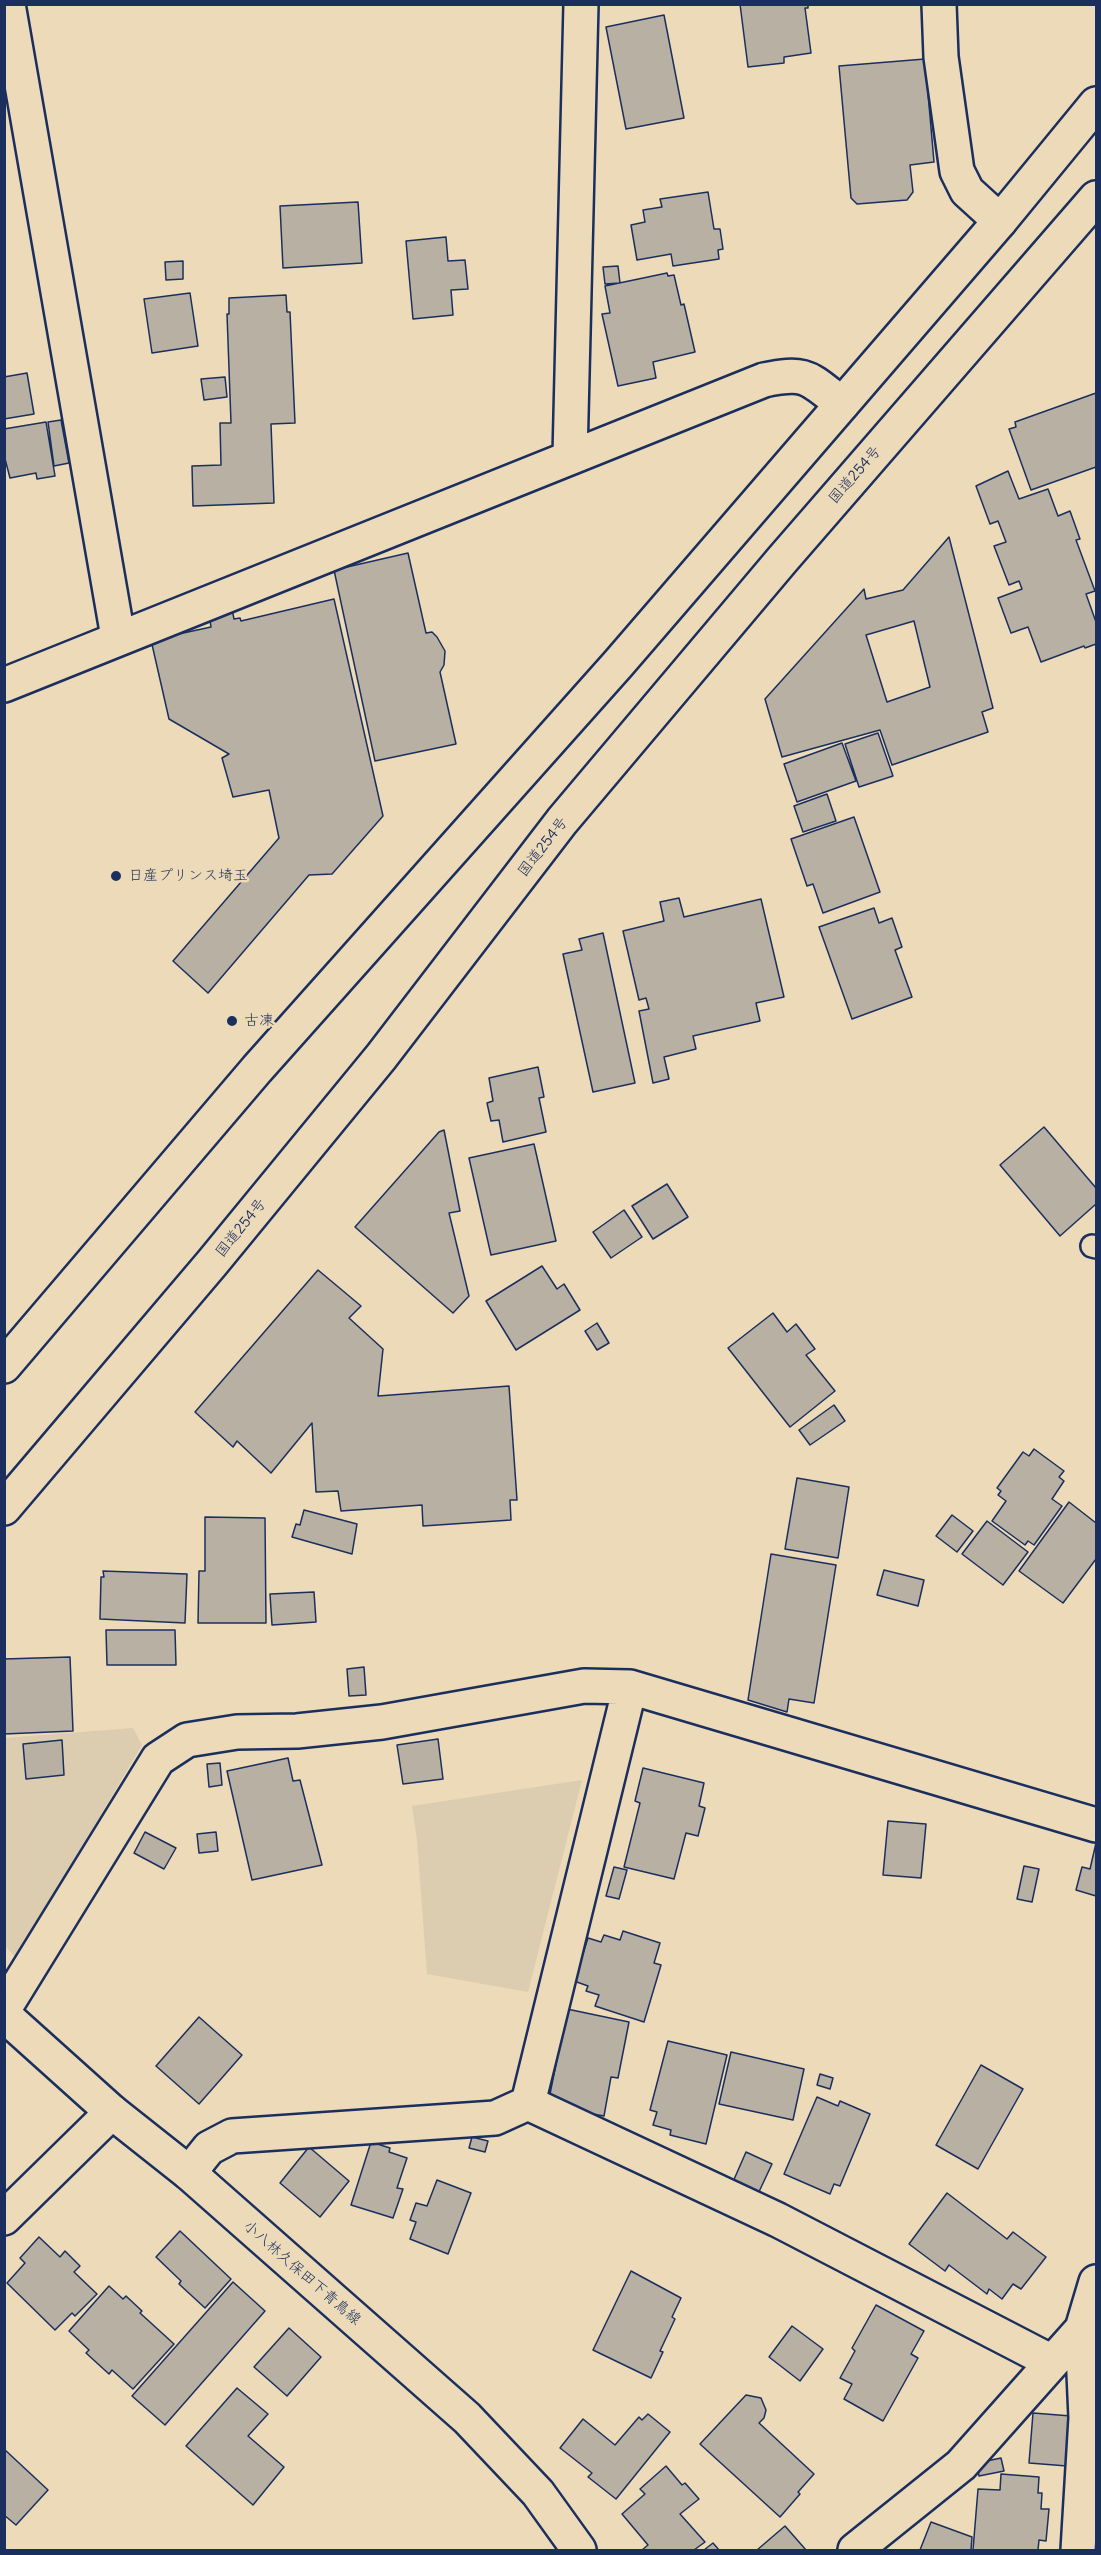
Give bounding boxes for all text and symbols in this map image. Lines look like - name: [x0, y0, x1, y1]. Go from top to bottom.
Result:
- street label: 国道254号: [825, 442, 885, 508]
- street label: 国道254号: [514, 814, 572, 880]
- place label: 日産プリンス埼玉: [128, 867, 248, 885]
- marker: 日産プリンス埼玉: [109, 869, 123, 883]
- place label: 古凍: [244, 1012, 274, 1030]
- marker: 古凍: [225, 1014, 239, 1028]
- street label: 国道254号: [212, 1195, 270, 1261]
- street label: 小八林久保田下青鳥線: [239, 2217, 365, 2329]

